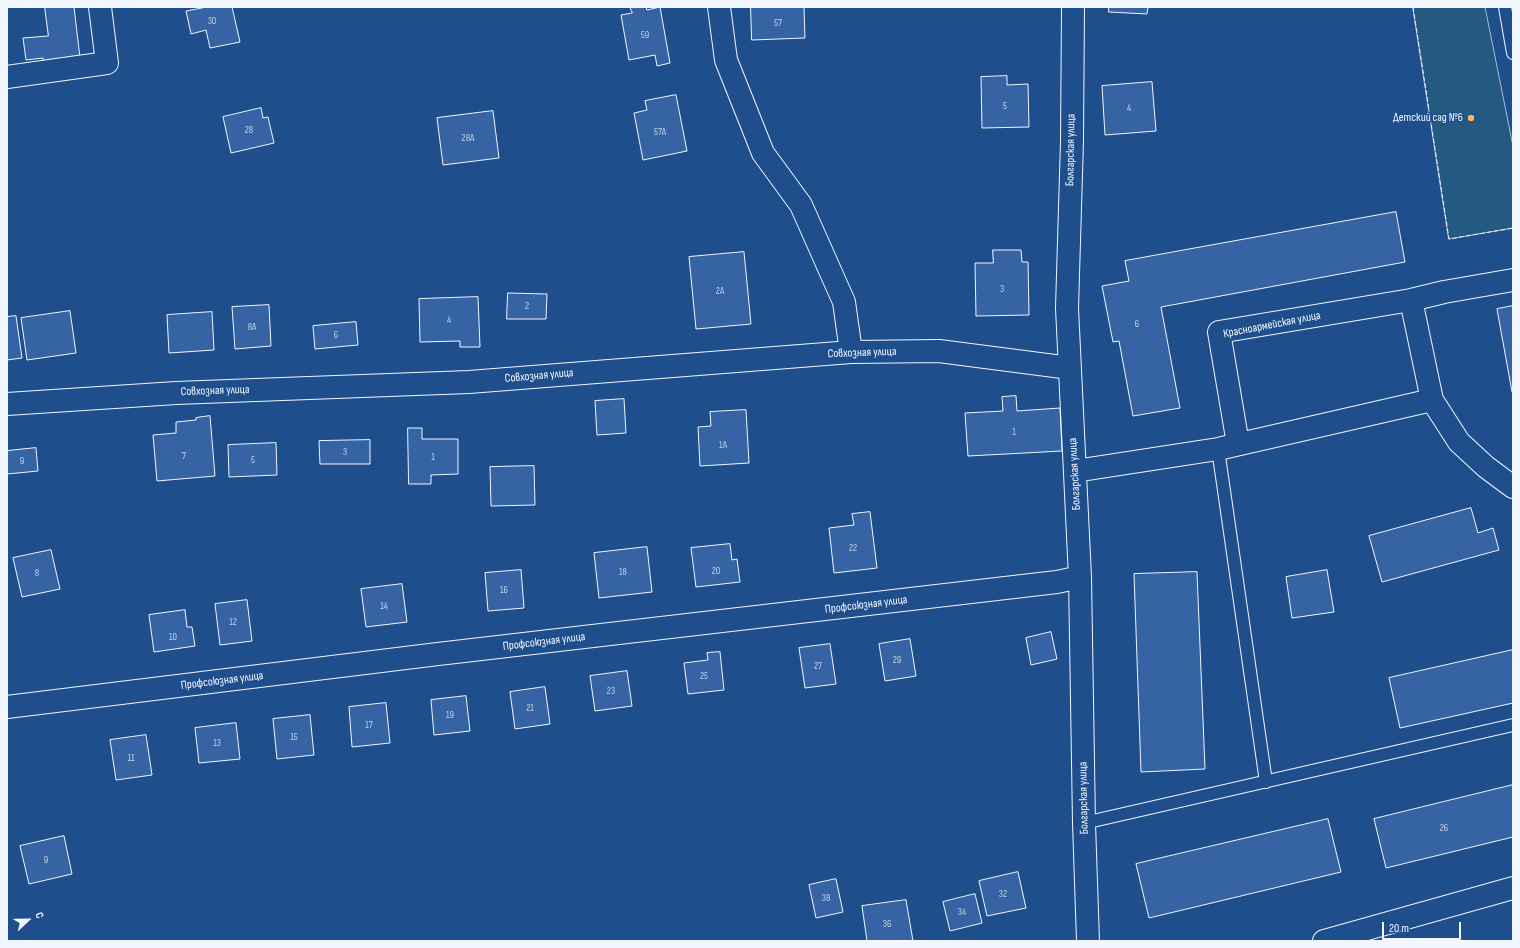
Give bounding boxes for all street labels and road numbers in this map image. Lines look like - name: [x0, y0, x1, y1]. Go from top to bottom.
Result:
- street label: Болгарская улица: [1063, 114, 1079, 186]
- street label: Красноармейская улица: [1222, 309, 1322, 341]
- street label: Совхозная улица: [827, 345, 897, 361]
- street label: Совхозная улица: [504, 366, 574, 386]
- street label: Совхозная улица: [180, 383, 250, 399]
- street label: Болгарская улица: [1066, 437, 1084, 511]
- street label: Профсоюзная улица: [824, 593, 908, 617]
- street label: Профсоюзная улица: [502, 630, 586, 654]
- street label: Профсоюзная улица: [180, 669, 264, 693]
- street label: Болгарская улица: [1076, 762, 1092, 834]

